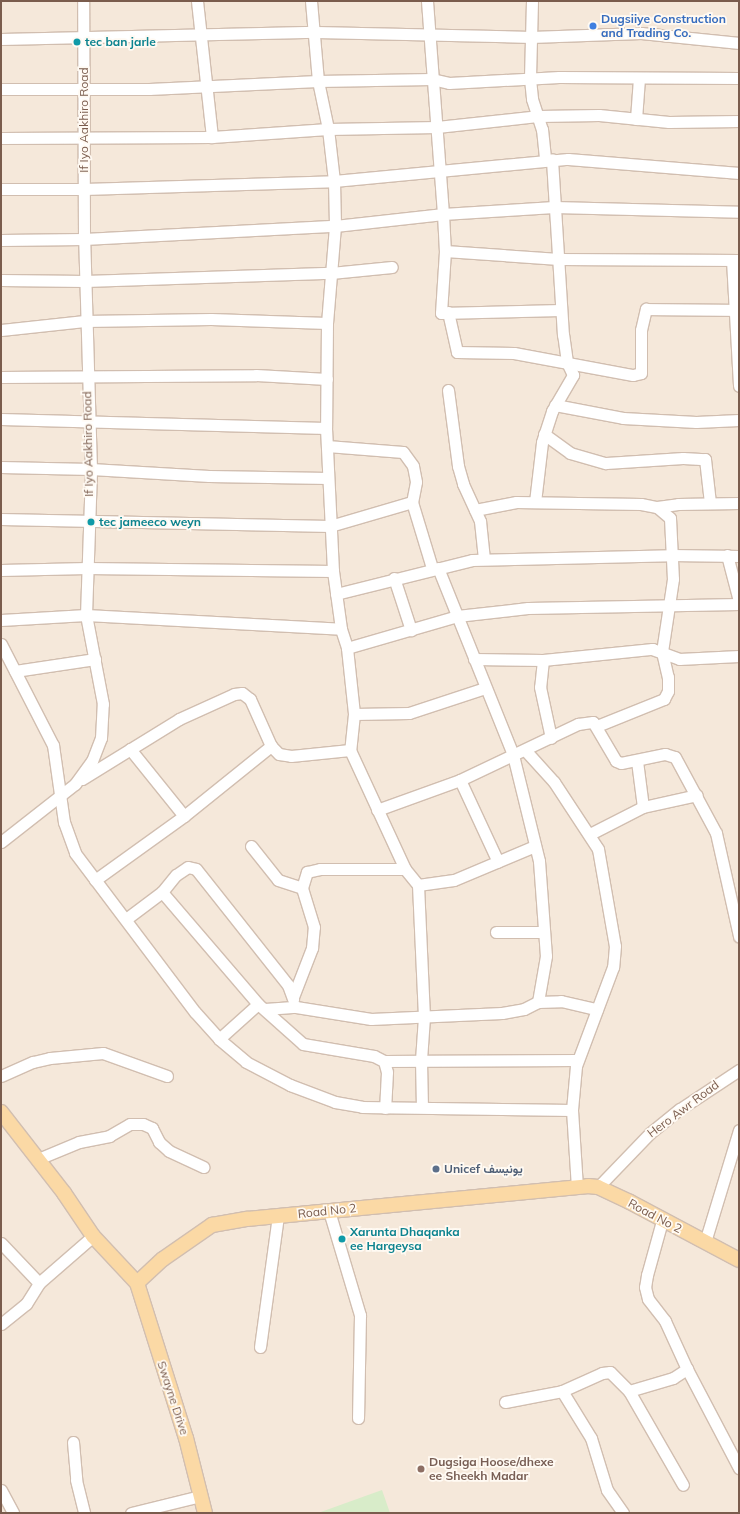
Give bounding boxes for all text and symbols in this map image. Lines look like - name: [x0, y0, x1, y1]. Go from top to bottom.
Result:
- place label: Dugsiiye Construction and Trading Co.: [601, 12, 726, 40]
- marker: Dugsiiye Construction and Trading Co.: [588, 21, 598, 31]
- place label: tec ban jarle: [85, 35, 156, 49]
- marker: tec ban jarle: [72, 37, 82, 47]
- street label: If Iyo Aakhiro Road: [77, 67, 91, 173]
- street label: If Iyo Aakhiro Road: [80, 391, 96, 497]
- place label: tec jameeco weyn: [99, 515, 201, 529]
- marker: tec jameeco weyn: [86, 517, 96, 527]
- street label: Hero Awr Road: [644, 1077, 722, 1141]
- place label: Unicef يونيسف: [444, 1162, 523, 1176]
- marker: Unicef يونيسف: [431, 1164, 441, 1174]
- street label: Road No 2: [626, 1196, 684, 1236]
- street label: Road No 2: [297, 1201, 357, 1221]
- place label: Xarunta Dhaqanka ee Hargeysa: [350, 1225, 460, 1253]
- marker: Xarunta Dhaqanka ee Hargeysa: [337, 1234, 347, 1244]
- street label: Swayne Drive: [154, 1359, 192, 1437]
- place label: Dugsiga Hoose/dhexe ee Sheekh Madar: [429, 1455, 554, 1483]
- marker: Dugsiga Hoose/dhexe ee Sheekh Madar: [416, 1464, 426, 1474]

